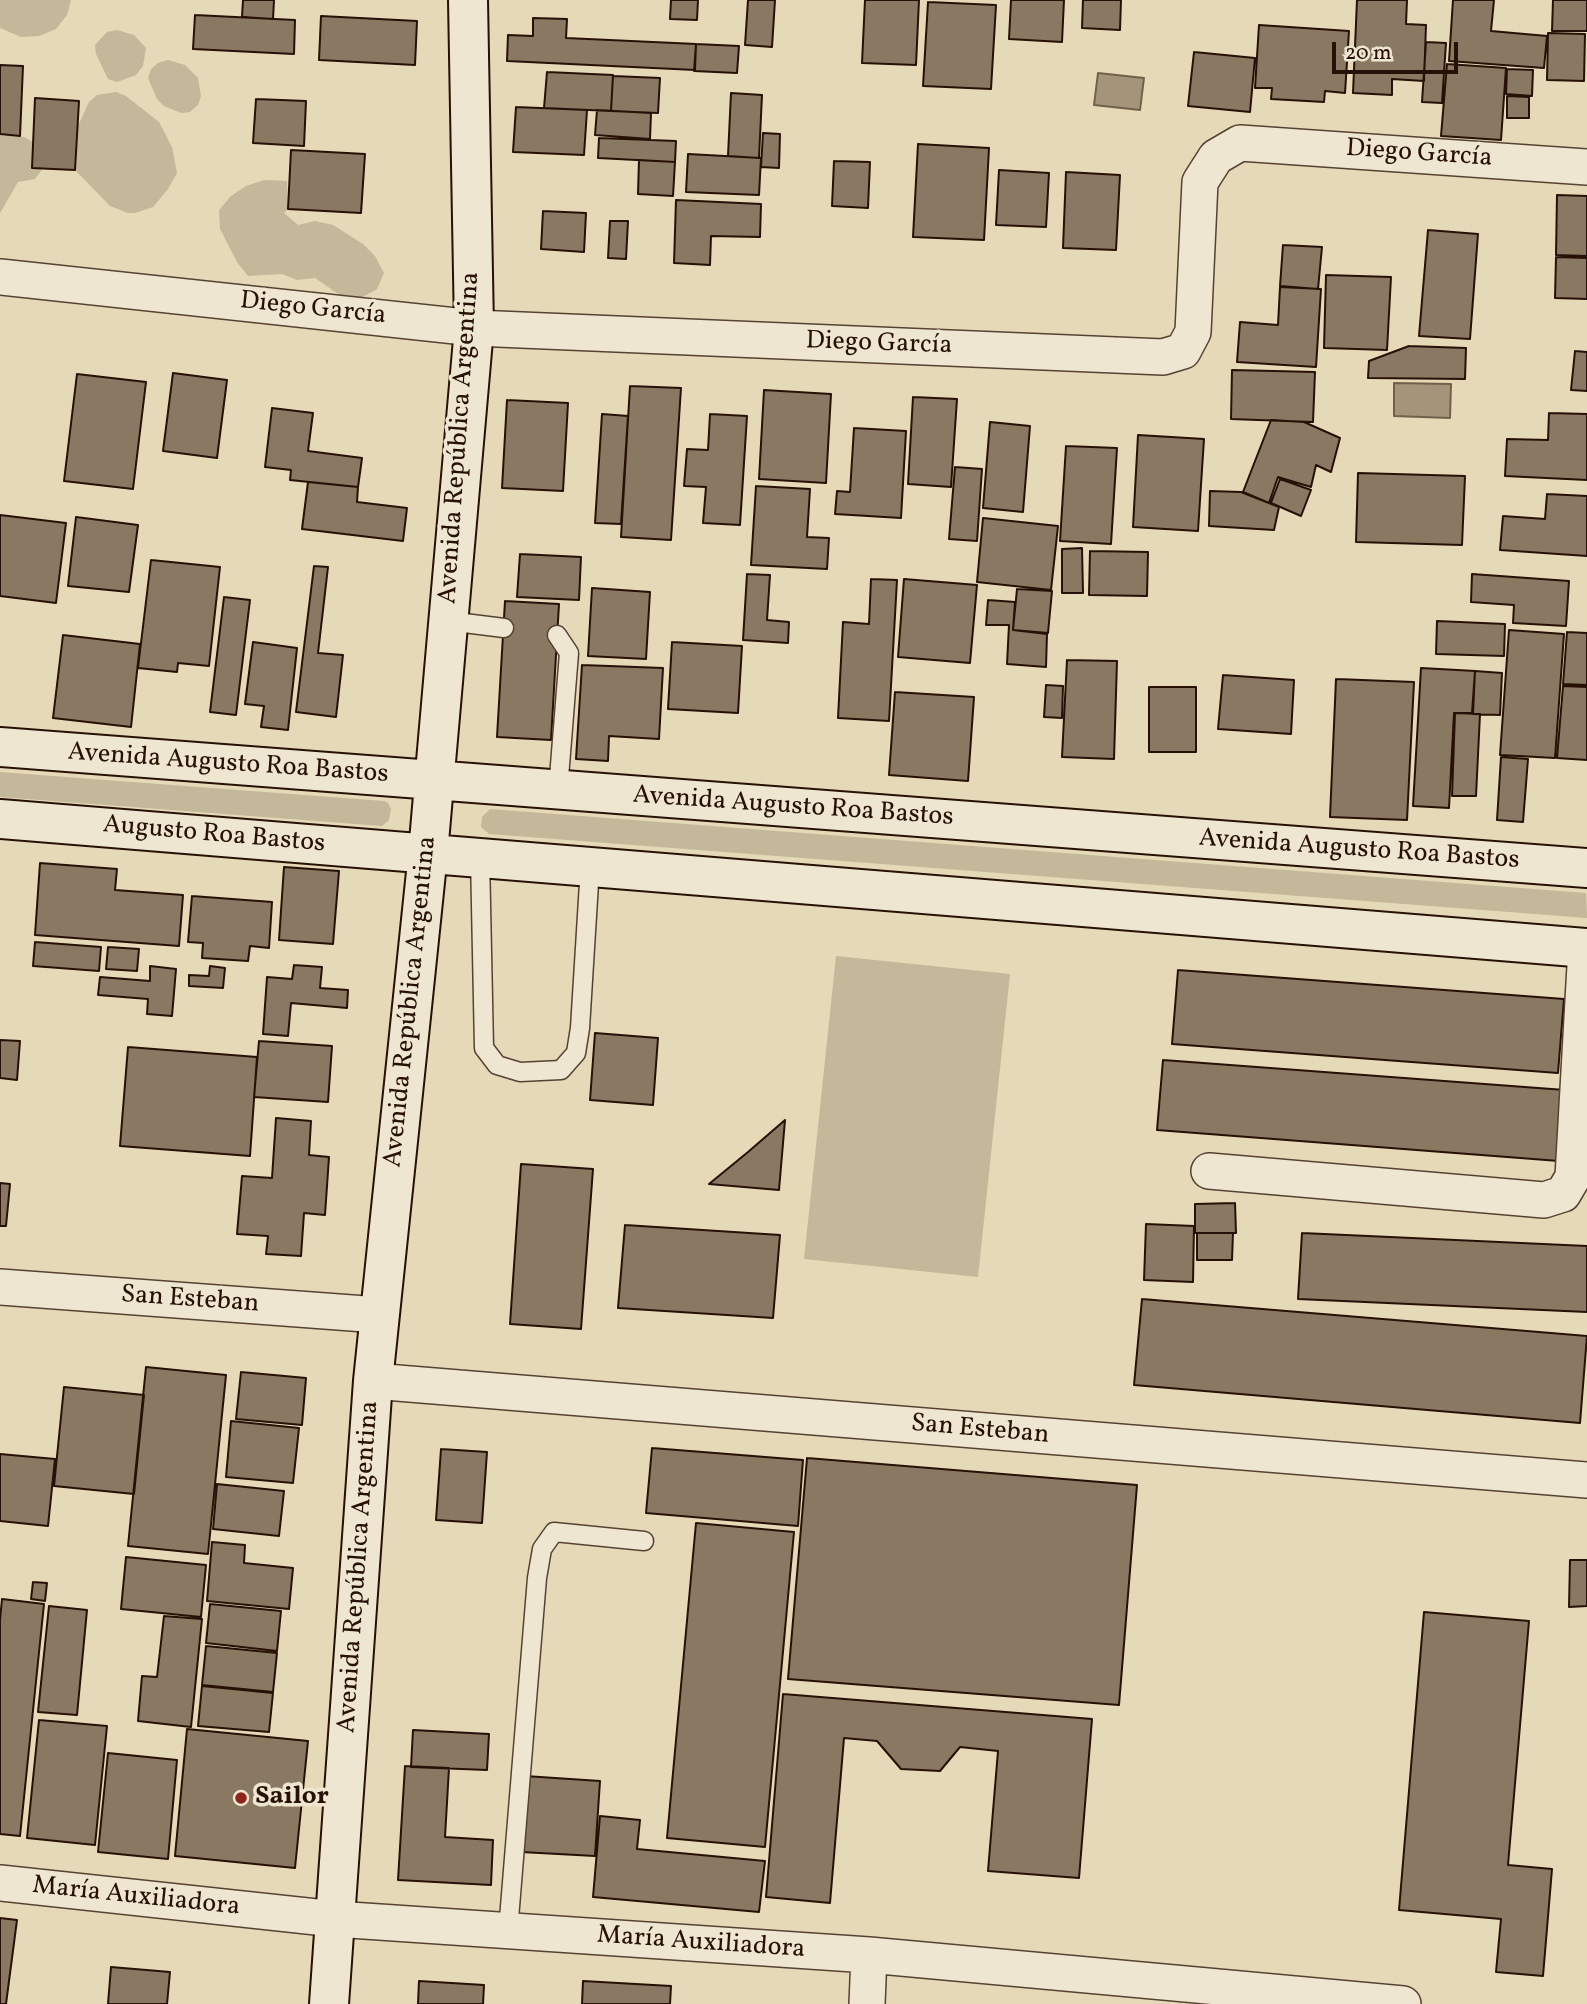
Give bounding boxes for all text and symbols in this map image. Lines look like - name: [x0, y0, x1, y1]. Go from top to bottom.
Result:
- scale bar: [1335, 28, 1461, 72]
- text: 20 m: [1345, 39, 1391, 68]
- street label: Diego García: [1345, 134, 1493, 176]
- street label: Avenida República Argentina: [434, 271, 488, 605]
- street label: Diego García: [238, 287, 388, 333]
- street label: Diego García: [805, 327, 953, 363]
- street label: Avenida Augusto Roa Bastos: [67, 738, 389, 792]
- street label: Avenida Augusto Roa Bastos: [632, 781, 954, 835]
- street label: Augusto Roa Bastos: [102, 811, 326, 861]
- street label: Avenida Augusto Roa Bastos: [1198, 824, 1520, 878]
- street label: Avenida República Argentina: [379, 835, 445, 1169]
- street label: San Esteban: [120, 1281, 260, 1321]
- street label: Avenida República Argentina: [333, 1400, 387, 1734]
- street label: San Esteban: [910, 1409, 1050, 1453]
- place label: Sailor: [255, 1782, 329, 1814]
- marker: Sailor: [233, 1790, 249, 1806]
- street label: María Auxiliadora: [31, 1872, 241, 1924]
- street label: María Auxiliadora: [596, 1921, 806, 1967]

